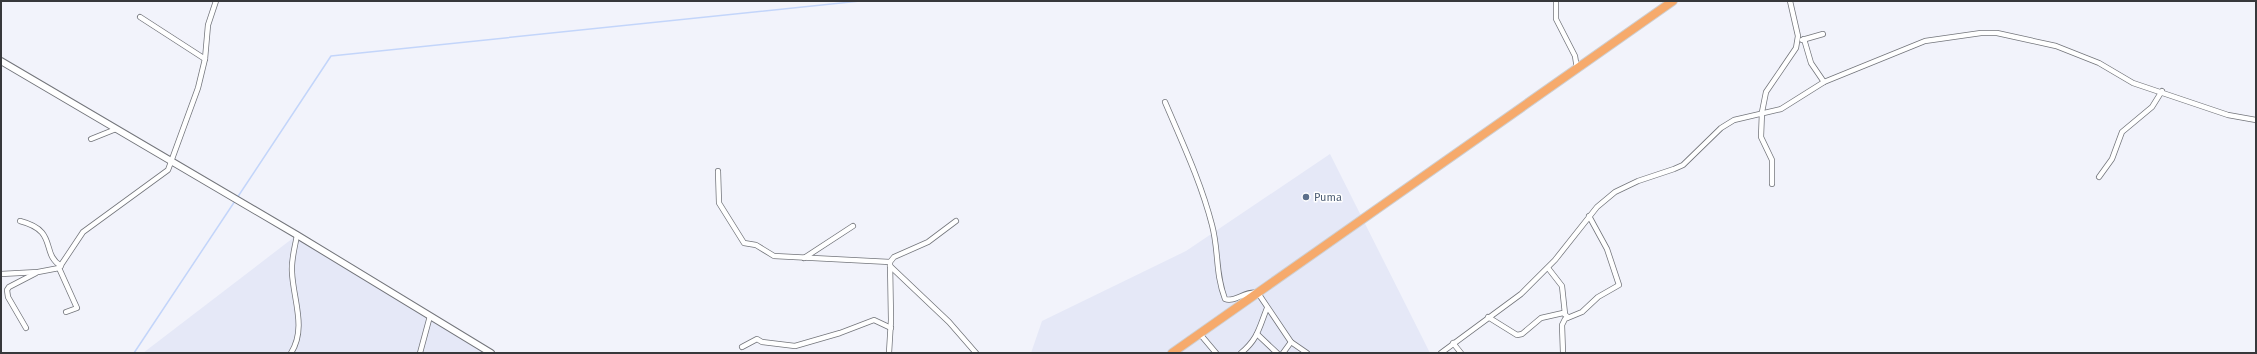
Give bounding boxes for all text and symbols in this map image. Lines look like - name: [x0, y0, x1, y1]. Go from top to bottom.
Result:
- place label: Puma: [1314, 191, 1342, 204]
- marker: Puma: [1301, 192, 1311, 202]

